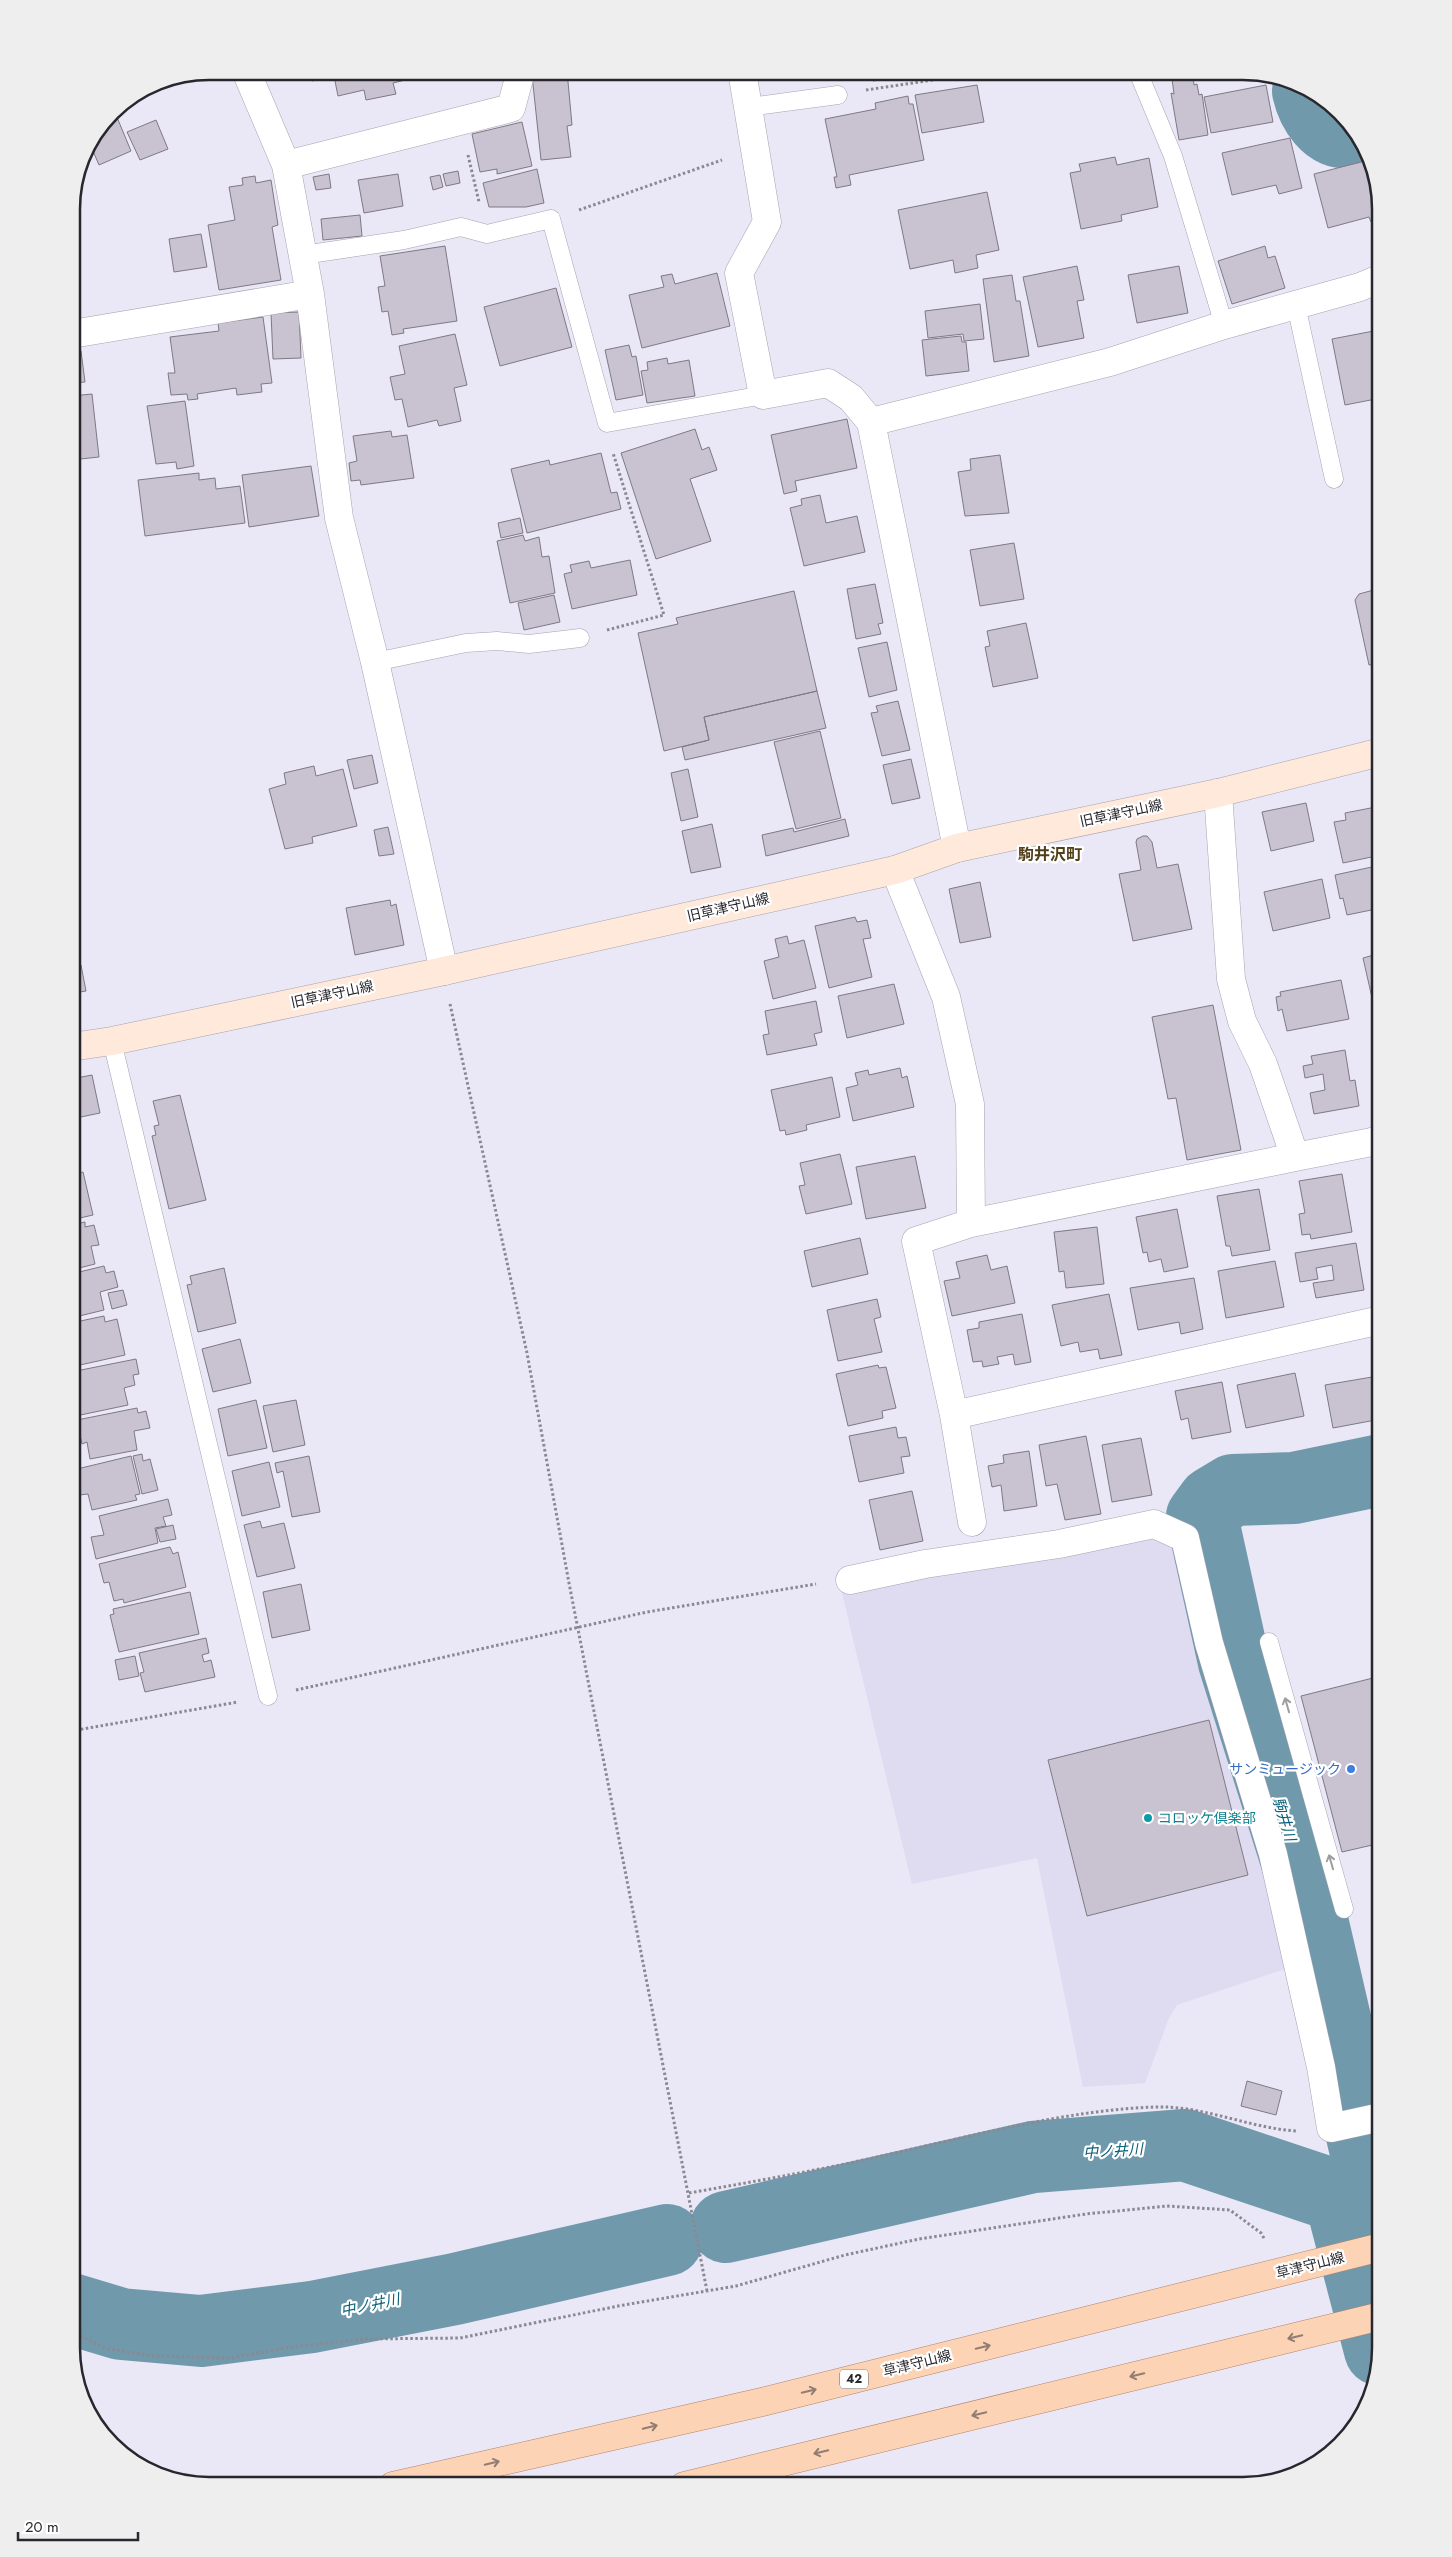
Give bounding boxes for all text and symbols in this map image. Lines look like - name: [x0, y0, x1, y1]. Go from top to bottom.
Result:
- street label: 旧草津守山線: [1078, 794, 1164, 832]
- district label: 駒井沢町: [1018, 843, 1082, 866]
- street label: 旧草津守山線: [685, 888, 771, 926]
- street label: 旧草津守山線: [289, 975, 375, 1013]
- one-way arrow: [1282, 1698, 1291, 1714]
- place label: サンミュージック: [1229, 1759, 1341, 1779]
- marker: サンミュージック: [1345, 1763, 1357, 1775]
- water label: 駒井川: [1267, 1794, 1302, 1846]
- place label: コロッケ倶楽部: [1158, 1808, 1256, 1828]
- marker: コロッケ倶楽部: [1142, 1812, 1154, 1824]
- one-way arrow: [1325, 1854, 1335, 1870]
- water label: 中ノ井川: [1082, 2138, 1146, 2164]
- street label: 草津守山線: [1274, 2247, 1346, 2283]
- water label: 中ノ井川: [338, 2288, 404, 2322]
- one-way arrow: [1288, 2333, 1304, 2342]
- one-way arrow: [975, 2342, 991, 2351]
- street label: 草津守山線: [881, 2345, 953, 2381]
- road number: 42: [840, 2370, 868, 2388]
- one-way arrow: [1130, 2371, 1146, 2380]
- one-way arrow: [800, 2385, 816, 2395]
- one-way arrow: [972, 2410, 988, 2419]
- one-way arrow: [642, 2422, 658, 2432]
- one-way arrow: [814, 2448, 830, 2457]
- one-way arrow: [483, 2458, 499, 2467]
- scale bar: [18, 2510, 138, 2542]
- text: 20 m: [25, 2516, 59, 2538]

